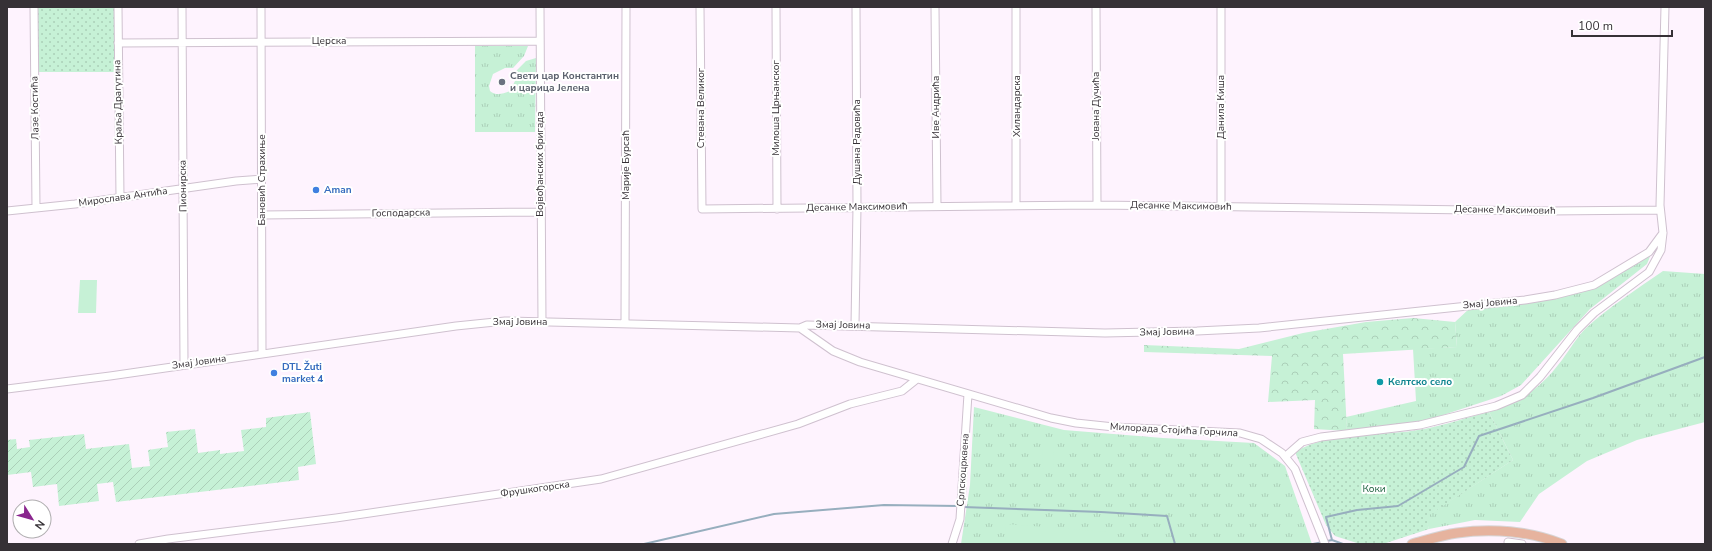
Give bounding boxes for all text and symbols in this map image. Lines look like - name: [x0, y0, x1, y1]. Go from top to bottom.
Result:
- scale bar: [1572, 12, 1672, 38]
- text: 100 m: [1578, 18, 1613, 34]
- street label: Церска: [312, 34, 346, 48]
- street label: Краља Драгутина: [110, 60, 126, 144]
- street label: Милоша Црњанског: [769, 60, 783, 156]
- street label: Стевана Великог: [694, 67, 708, 148]
- place label: Свети цар Константин и царица Јелена: [510, 69, 619, 95]
- street label: Јована Дучића: [1089, 72, 1103, 141]
- street label: Хиландарска: [1010, 75, 1024, 137]
- street label: Данила Киша: [1214, 75, 1228, 139]
- street label: Лазе Костића: [27, 76, 43, 140]
- street label: Иве Андрића: [929, 76, 943, 138]
- marker: Свети цар Константин и царица Јелена: [497, 77, 507, 87]
- street label: Душана Радовића: [850, 99, 864, 185]
- street label: Војвођанских бригада: [533, 111, 547, 217]
- street label: Марије Бурсаћ: [619, 130, 633, 200]
- street label: Бановић Страхиње: [255, 134, 269, 226]
- street label: Пионирска: [176, 160, 190, 212]
- place label: Aman: [324, 183, 352, 197]
- street label: Мирослава Антића: [78, 184, 168, 210]
- marker: Aman: [311, 185, 321, 195]
- street label: Десанке Максимовић: [1130, 198, 1232, 214]
- street label: Десанке Максимовић: [806, 199, 908, 215]
- street label: Десанке Максимовић: [1454, 202, 1556, 218]
- street label: Господарска: [372, 205, 430, 221]
- street label: Змај Јовина: [1462, 294, 1518, 312]
- street label: Змај Јовина: [493, 315, 547, 329]
- street label: Змај Јовина: [815, 318, 871, 332]
- street label: Змај Јовина: [1139, 325, 1195, 339]
- street label: Змај Јовина: [171, 351, 227, 373]
- place label: DTL Žuti market 4: [282, 360, 323, 386]
- marker: DTL Žuti market 4: [269, 368, 279, 378]
- place label: Келтско село: [1388, 375, 1452, 389]
- marker: Келтско село: [1375, 377, 1385, 387]
- street label: Милорада Стојића Горчила: [1110, 420, 1238, 440]
- street label: Српскоцрквена: [953, 433, 973, 507]
- street label: Фрушкогорска: [499, 477, 571, 501]
- park label: Коки: [1362, 482, 1386, 496]
- north arrow: [12, 499, 52, 539]
- text: N: [31, 517, 48, 533]

